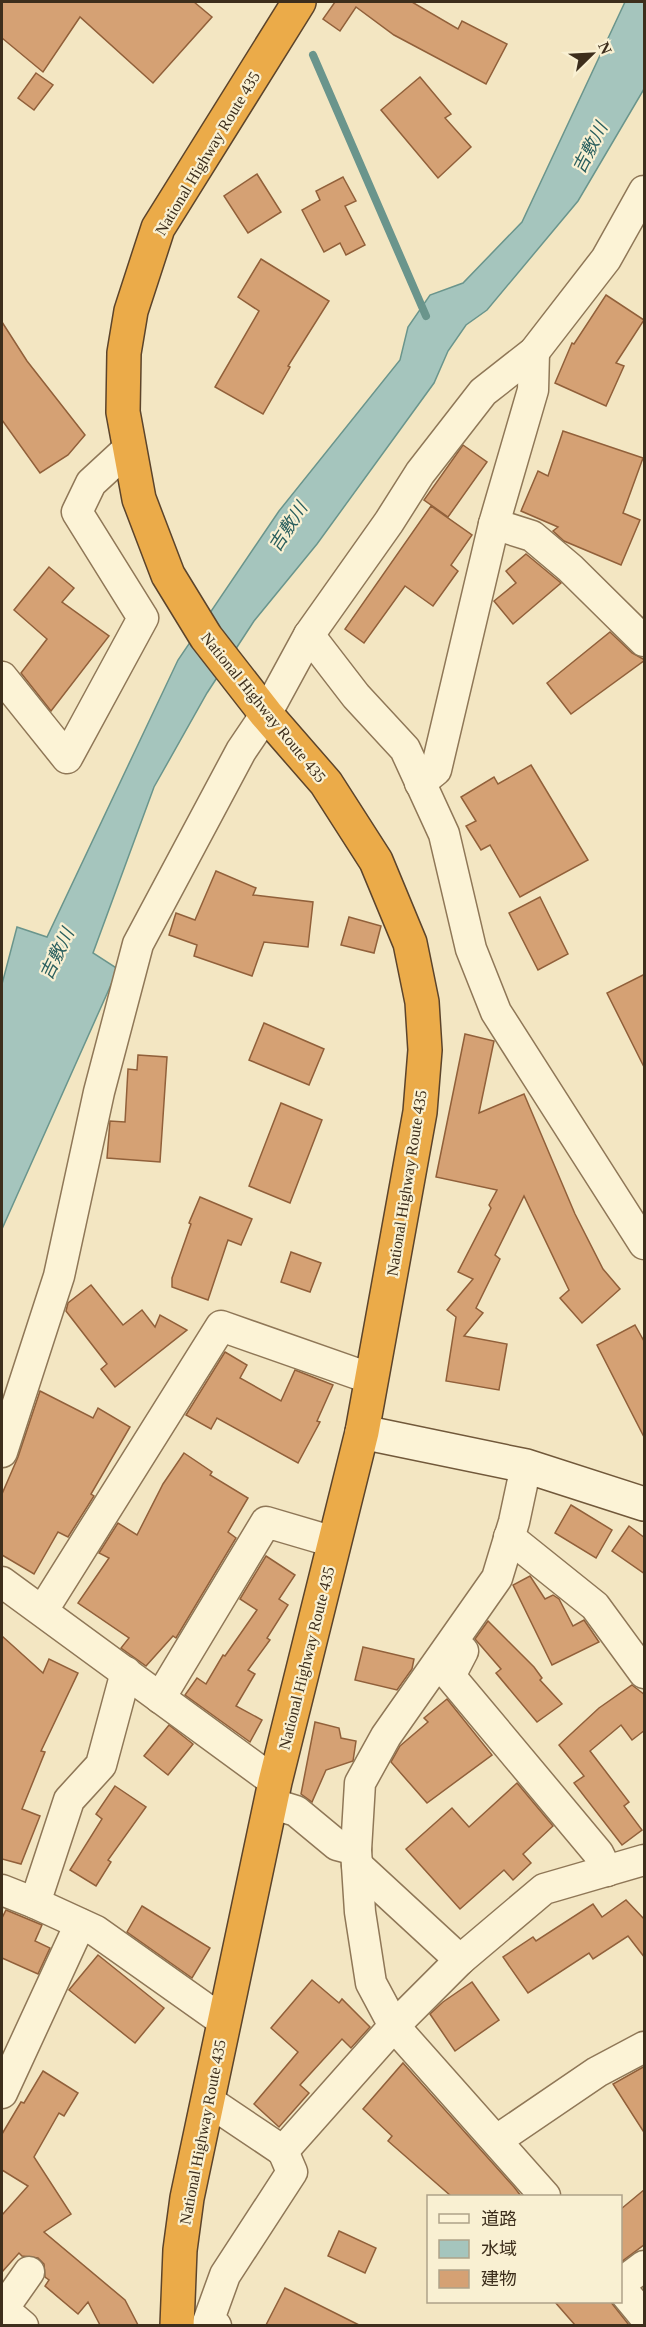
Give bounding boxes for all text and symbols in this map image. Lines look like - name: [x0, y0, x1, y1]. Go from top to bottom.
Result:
- north arrow: [562, 24, 622, 84]
- text: N: [595, 39, 616, 57]
- street label: National Highway Route 435: [152, 68, 264, 239]
- water label: 吉敷川: [569, 118, 612, 177]
- water label: 吉敷川: [265, 497, 312, 555]
- street label: National Highway Route 435: [197, 629, 329, 786]
- water label: 吉敷川: [36, 924, 79, 983]
- street label: National Highway Route 435: [383, 1089, 431, 1277]
- street label: National Highway Route 435: [276, 1565, 338, 1752]
- street label: National Highway Route 435: [176, 2038, 230, 2226]
- legend: [427, 2195, 622, 2303]
- text: 道路: [481, 2209, 517, 2229]
- text: 水域: [481, 2239, 517, 2259]
- text: 建物: [481, 2269, 517, 2289]

